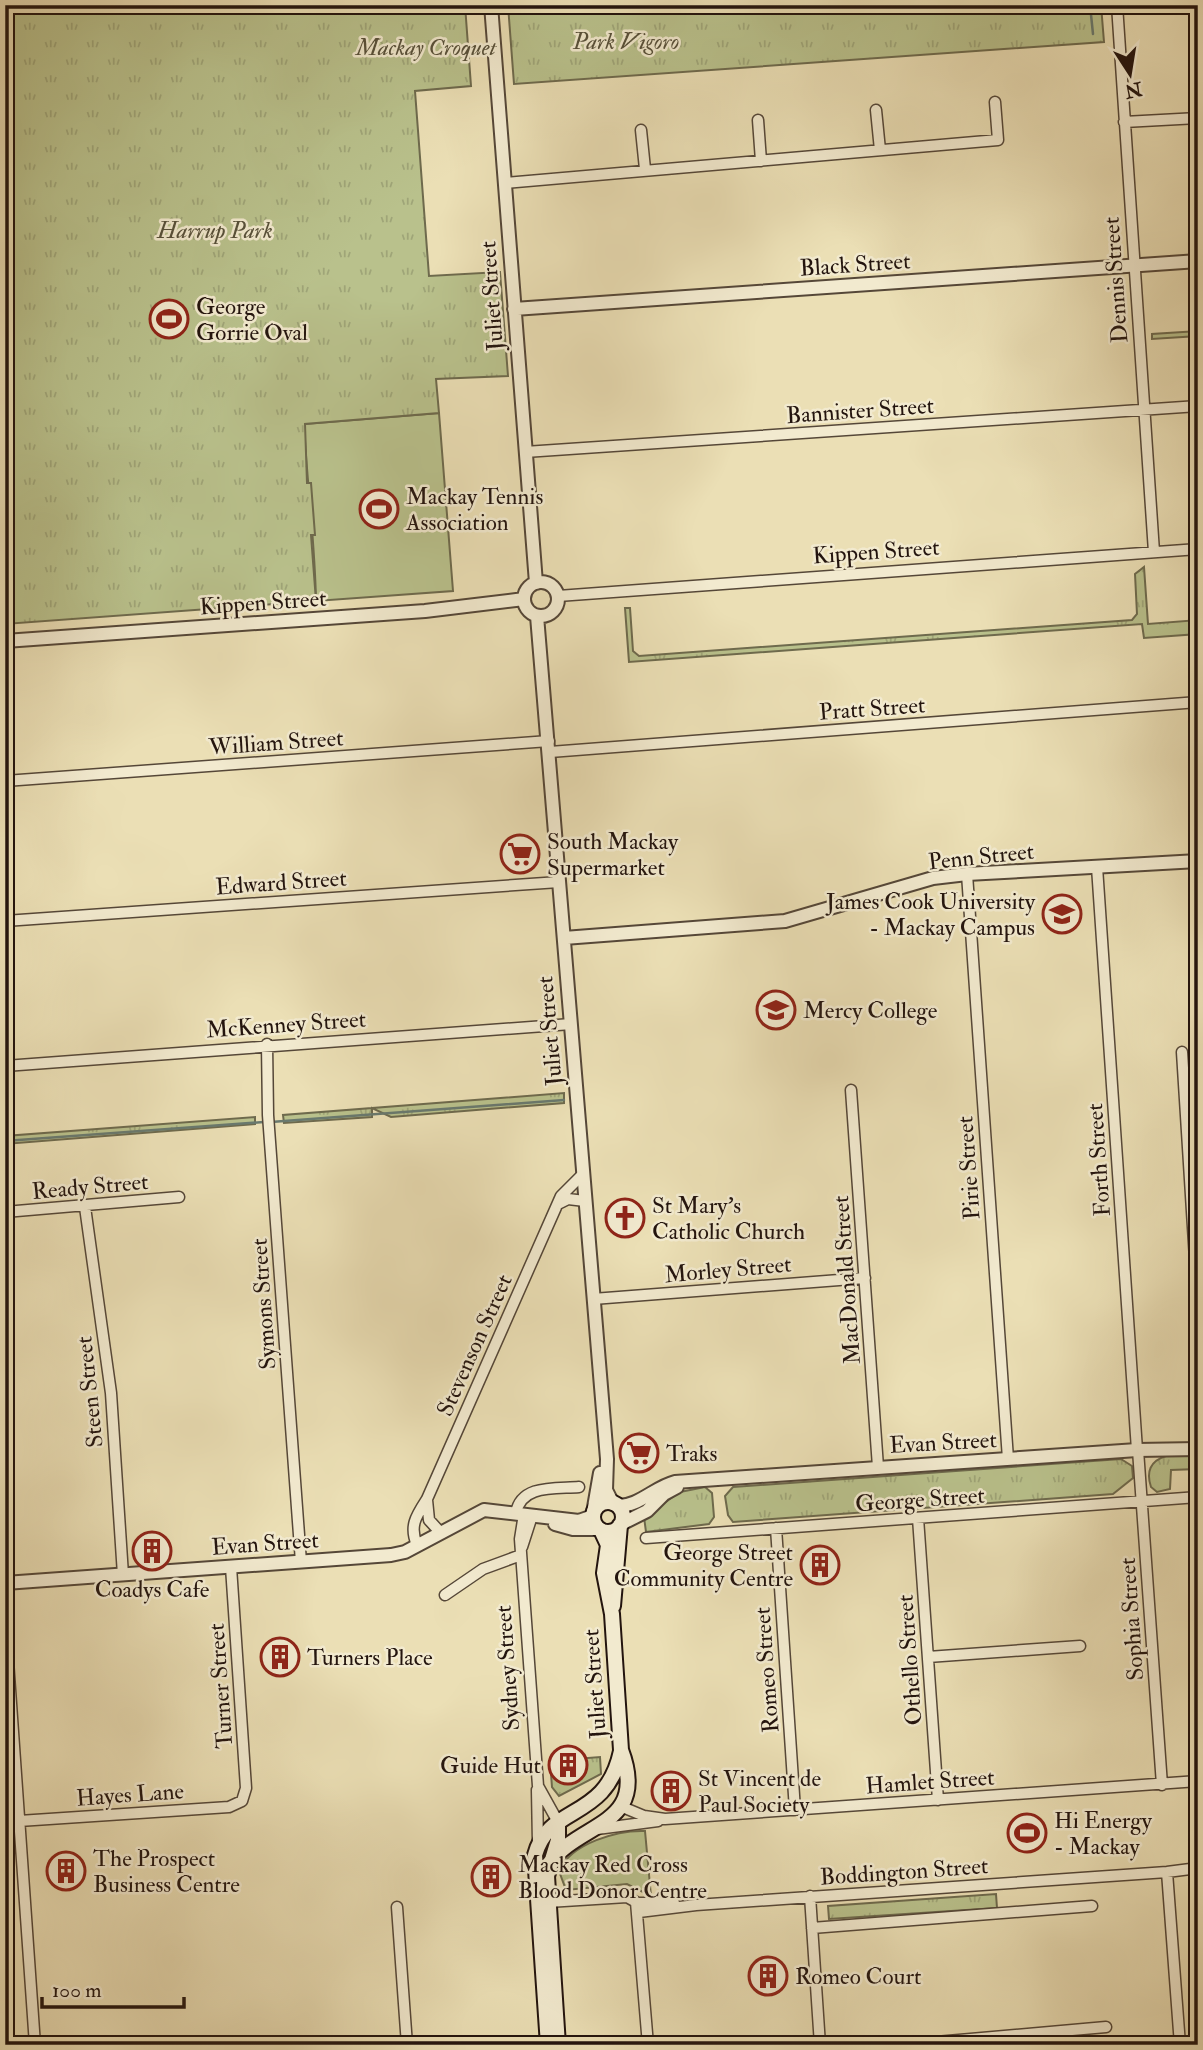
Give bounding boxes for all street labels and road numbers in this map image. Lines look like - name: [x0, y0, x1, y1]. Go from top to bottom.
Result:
- street label: Dennis Street: [1097, 216, 1134, 344]
- street label: Juliet Street: [473, 240, 510, 353]
- street label: Black Street: [799, 246, 911, 283]
- street label: Bannister Street: [785, 391, 935, 430]
- street label: Kippen Street: [812, 533, 941, 571]
- street label: Kippen Street: [199, 584, 328, 622]
- street label: Pratt Street: [818, 690, 926, 727]
- street label: William Street: [207, 723, 344, 762]
- street label: Penn Street: [927, 837, 1036, 876]
- street label: Edward Street: [214, 863, 348, 902]
- street label: Juliet Street: [530, 975, 569, 1088]
- street label: McKenney Street: [205, 1004, 367, 1045]
- street label: Forth Street: [1080, 1102, 1117, 1217]
- street label: Pirie Street: [950, 1115, 987, 1221]
- street label: Ready Street: [30, 1167, 150, 1206]
- street label: MacDonald Street: [826, 1195, 867, 1365]
- street label: Symons Street: [244, 1237, 283, 1371]
- street label: Morley Street: [663, 1250, 793, 1289]
- street label: Stevenson Street: [430, 1270, 519, 1421]
- street label: Steen Street: [69, 1335, 110, 1449]
- street label: Evan Street: [889, 1425, 997, 1460]
- street label: George Street: [854, 1481, 986, 1518]
- street label: Evan Street: [210, 1525, 320, 1562]
- street label: Sophia Street: [1113, 1556, 1151, 1681]
- street label: Othello Street: [890, 1594, 929, 1726]
- street label: Sydney Street: [489, 1604, 526, 1732]
- street label: Romeo Street: [748, 1606, 785, 1734]
- street label: Turner Street: [202, 1622, 239, 1750]
- street label: Juliet Street: [576, 1628, 613, 1741]
- street label: Hamlet Street: [865, 1763, 996, 1800]
- street label: Hayes Lane: [75, 1776, 185, 1813]
- street label: Boddington Street: [819, 1851, 989, 1892]

